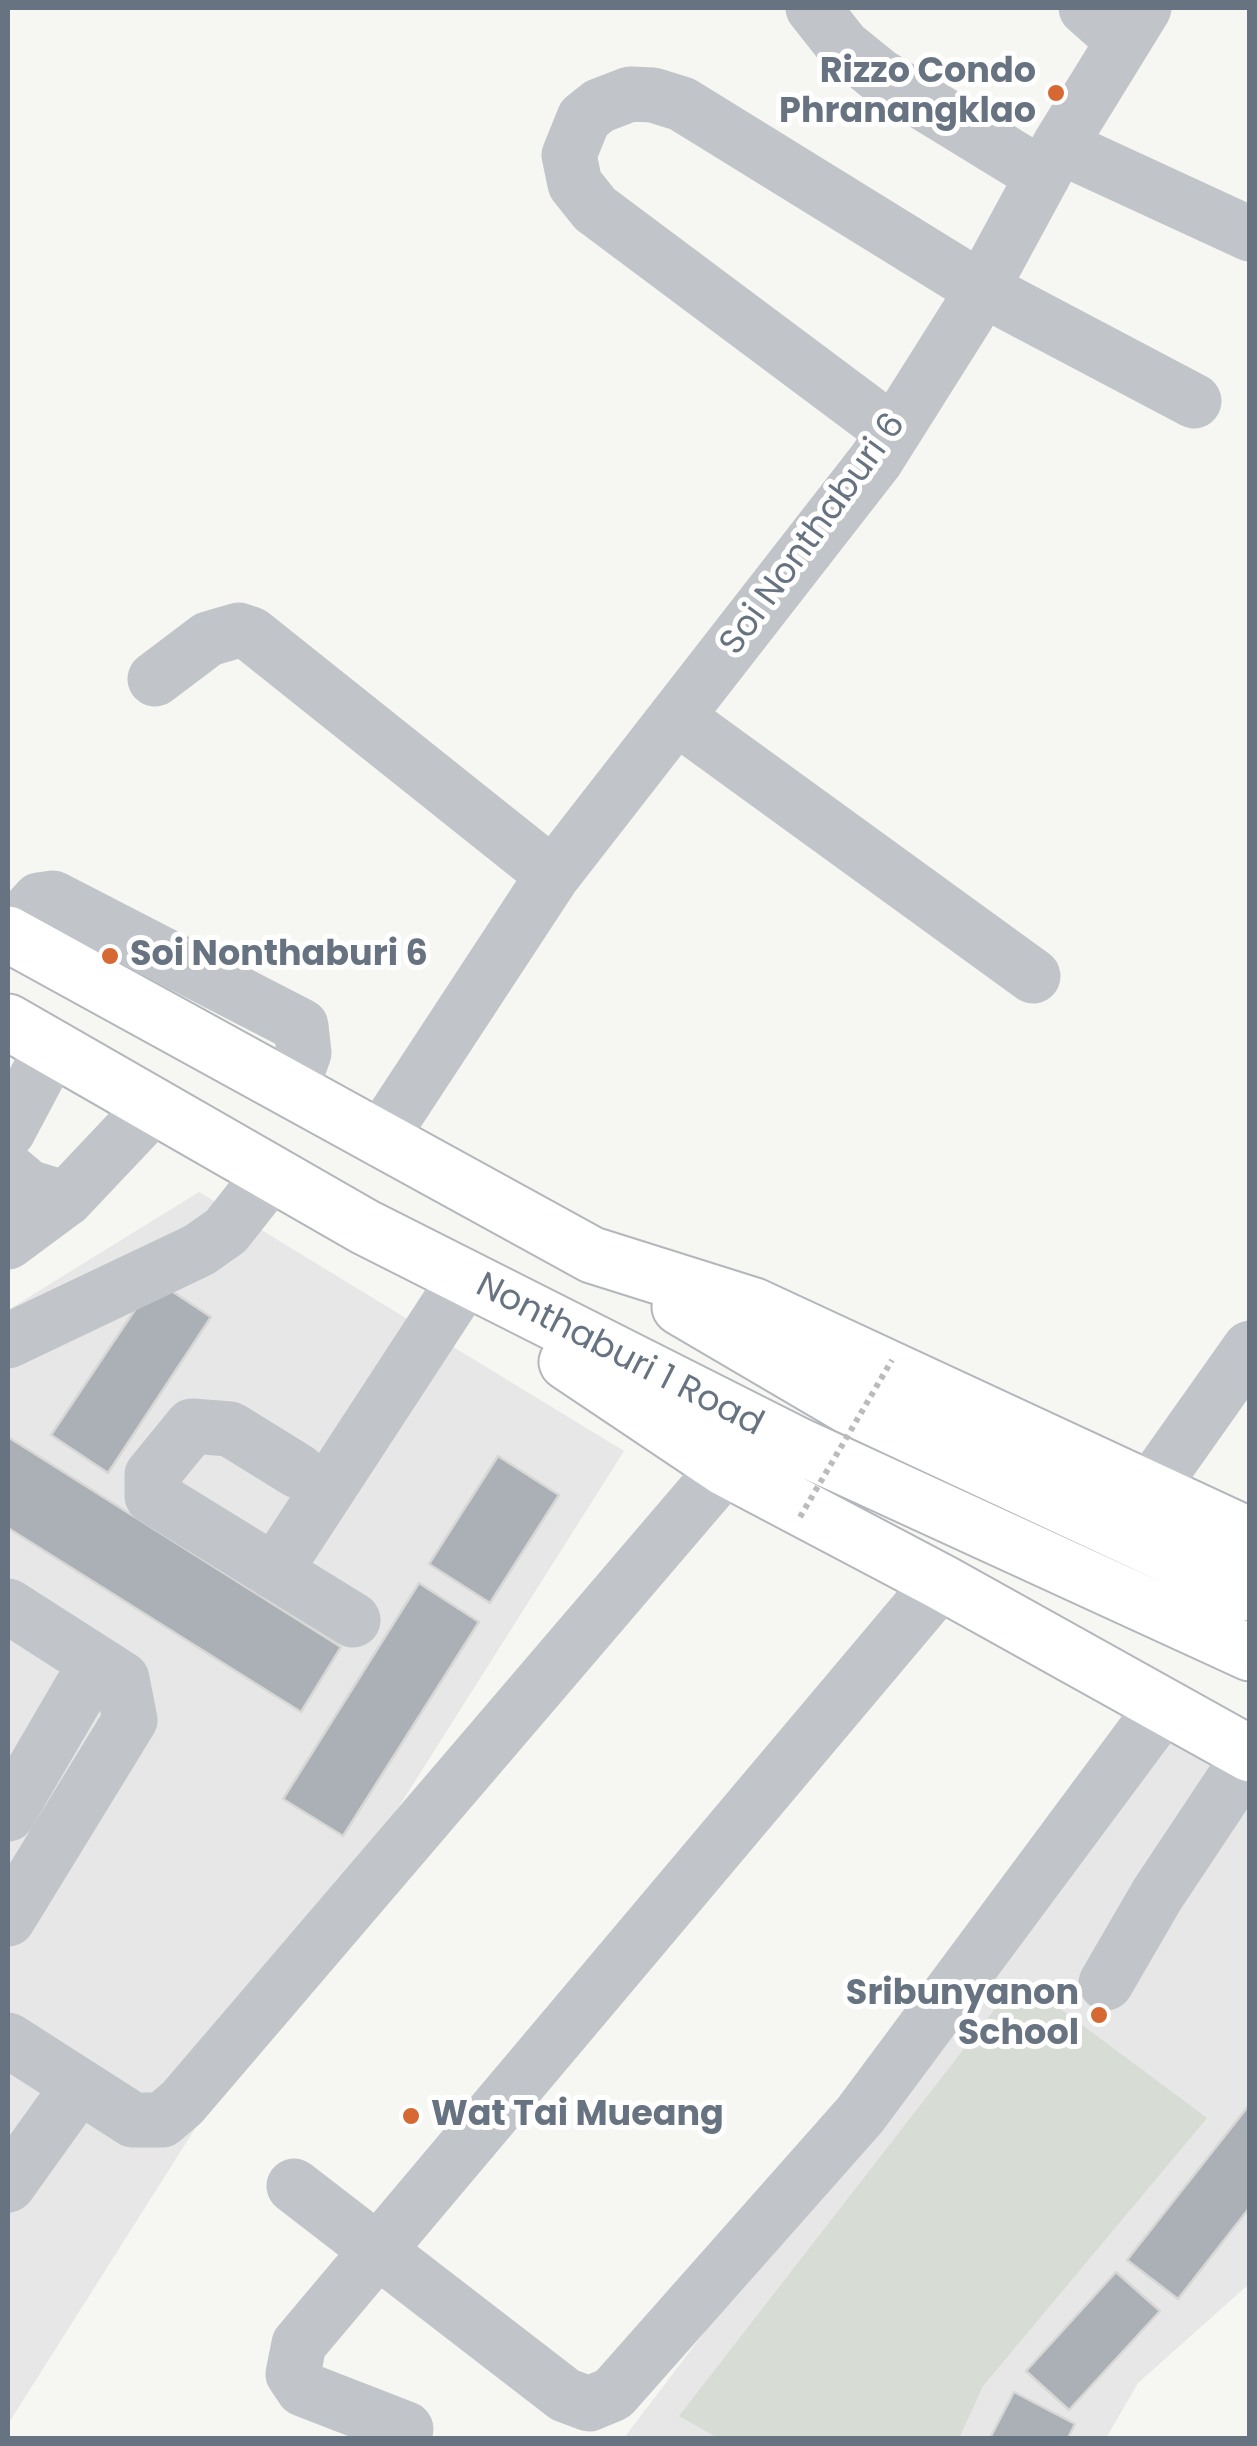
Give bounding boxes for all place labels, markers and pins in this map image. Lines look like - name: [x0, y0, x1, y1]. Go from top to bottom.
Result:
- place label: Rizzo Condo Phranangklao: [779, 52, 1036, 134]
- marker: Rizzo Condo Phranangklao: [1045, 82, 1067, 104]
- place label: Soi Nonthaburi 6: [130, 935, 428, 977]
- marker: Soi Nonthaburi 6: [99, 945, 121, 967]
- place label: Sribunyanon School: [846, 1974, 1079, 2056]
- marker: Sribunyanon School: [1088, 2004, 1110, 2026]
- place label: Wat Tai Mueang: [431, 2095, 724, 2137]
- marker: Wat Tai Mueang: [400, 2105, 422, 2127]

